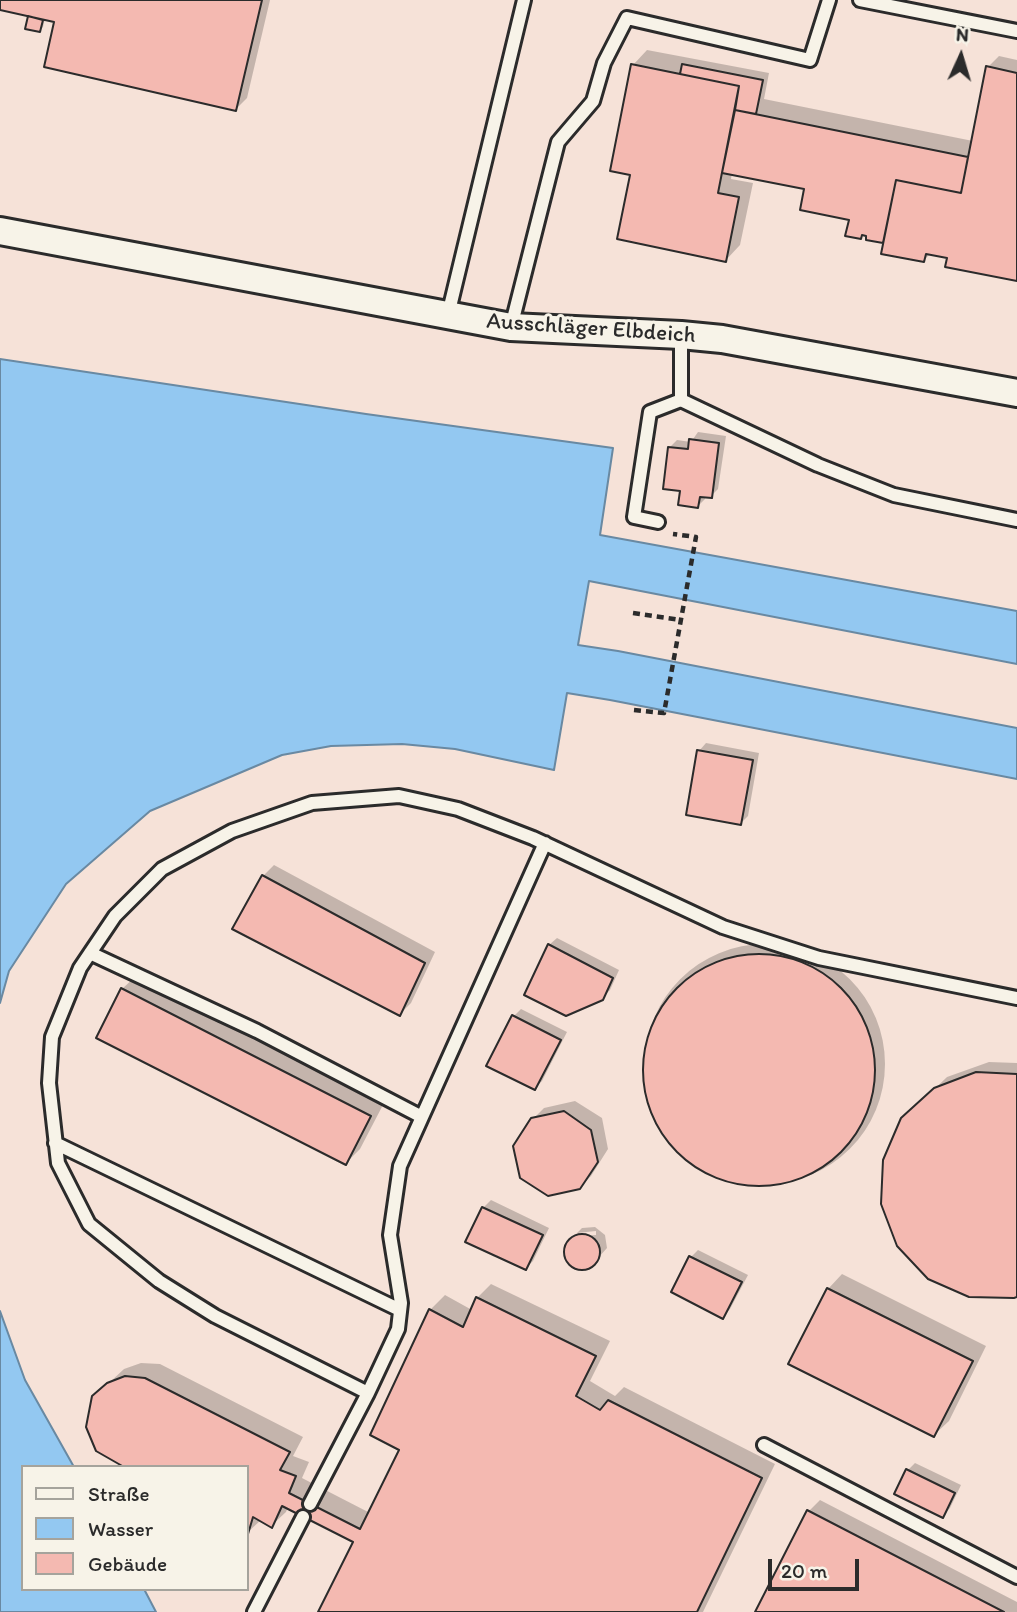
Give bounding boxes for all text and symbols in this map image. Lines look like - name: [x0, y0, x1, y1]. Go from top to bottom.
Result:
- north arrow: [926, 21, 996, 91]
- text: N: [955, 23, 970, 46]
- street label: Ausschläger Elbdeich: [486, 308, 696, 350]
- legend: [21, 1465, 248, 1591]
- text: Straße: [88, 1481, 149, 1506]
- text: Wasser: [88, 1516, 153, 1541]
- scale bar: [772, 1546, 863, 1590]
- text: Gebäude: [88, 1551, 167, 1576]
- text: 20 m: [781, 1558, 827, 1583]

